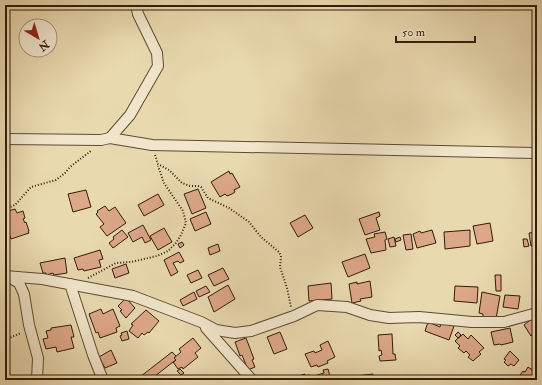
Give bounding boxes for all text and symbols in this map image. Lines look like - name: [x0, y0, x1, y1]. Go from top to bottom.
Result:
- north arrow: [18, 18, 58, 58]
- scale bar: [396, 18, 475, 44]
- text: 50 m: [402, 25, 426, 40]
- text: N: [35, 37, 53, 54]

